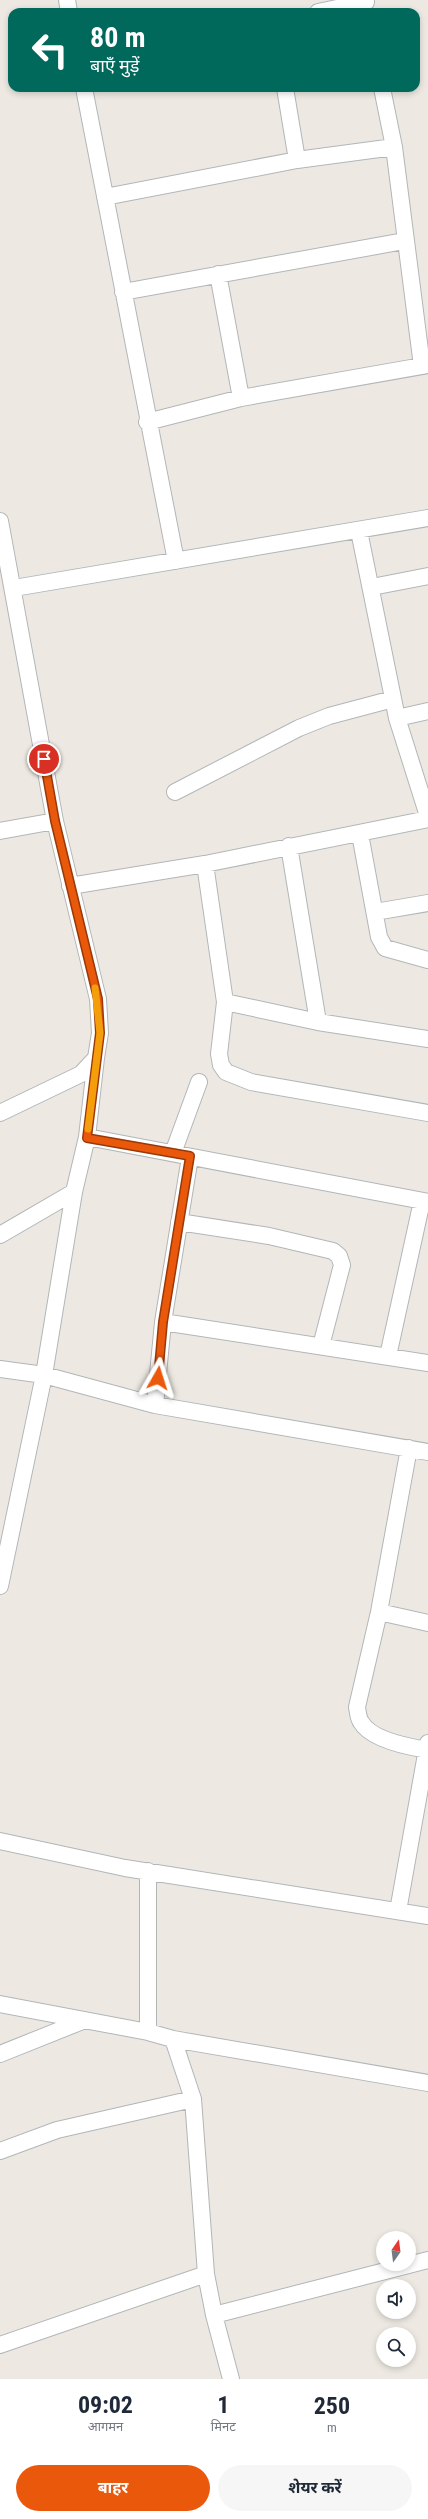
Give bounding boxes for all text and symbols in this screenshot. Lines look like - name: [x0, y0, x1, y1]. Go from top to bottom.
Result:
- text: 80 m: [90, 21, 146, 54]
- icon: left: [24, 24, 76, 76]
- text: बाएँ मुड़ें: [90, 55, 139, 76]
- pin: [27, 742, 61, 776]
- icon: arrive: [33, 748, 55, 770]
- position arrow: [137, 1357, 179, 1399]
- north arrow: [376, 2231, 416, 2271]
- map controls: [376, 2231, 416, 2367]
- button: sound: [376, 2279, 416, 2319]
- button: search: [376, 2327, 416, 2367]
- text: 09:02: [78, 2391, 133, 2419]
- text: 1: [217, 2391, 229, 2419]
- text: 250: [314, 2392, 350, 2420]
- text: आगमन: [88, 2419, 123, 2434]
- text: मिनट: [211, 2419, 236, 2434]
- text: m: [327, 2420, 337, 2435]
- button: बाहर: [16, 2465, 210, 2511]
- button: शेयर करें: [218, 2465, 412, 2511]

